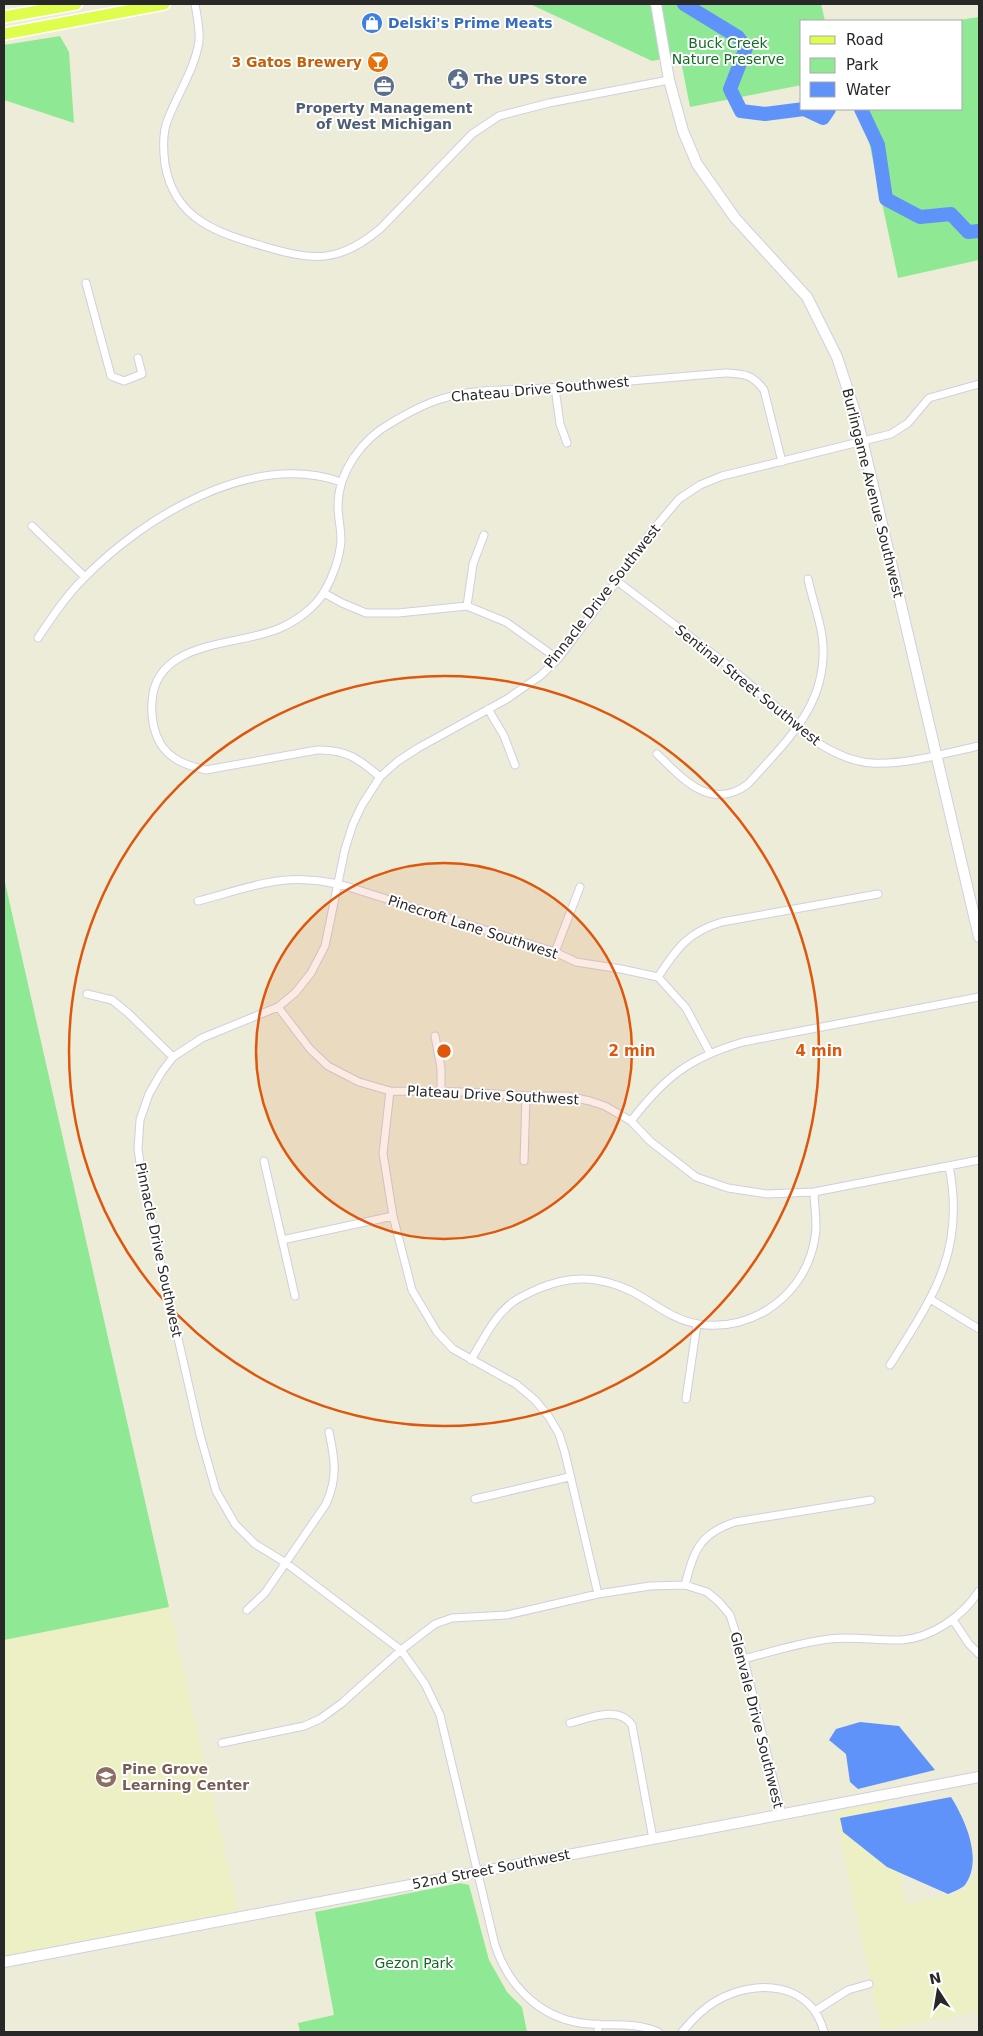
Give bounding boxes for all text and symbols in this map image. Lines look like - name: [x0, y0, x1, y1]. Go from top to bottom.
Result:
- shop icon: Delski's Prime Meats: [360, 11, 384, 35]
- place label: Delski's Prime Meats: [388, 15, 553, 31]
- legend: [800, 20, 963, 110]
- text: Road: [846, 31, 884, 49]
- park label: Buck Creek Nature Preserve: [672, 35, 784, 67]
- bar icon: 3 Gatos Brewery: [366, 50, 390, 74]
- place label: 3 Gatos Brewery: [231, 54, 362, 70]
- text: Park: [846, 56, 879, 74]
- public building icon: The UPS Store: [446, 67, 470, 91]
- place label: The UPS Store: [474, 71, 587, 87]
- office icon: Property Management of West Michigan: [372, 74, 396, 98]
- text: Water: [846, 81, 891, 99]
- place label: Property Management of West Michigan: [296, 100, 473, 132]
- street label: Chateau Drive Southwest: [450, 373, 630, 405]
- street label: Burlingame Avenue Southwest: [839, 387, 907, 600]
- street label: Pinnacle Drive Southwest: [541, 520, 664, 671]
- street label: Sentinal Street Southwest: [672, 621, 824, 749]
- street label: Pinecroft Lane Southwest: [386, 892, 560, 962]
- centre of rings: [435, 1042, 453, 1060]
- text: 2 min: [608, 1042, 656, 1060]
- text: 4 min: [795, 1042, 843, 1060]
- street label: Plateau Drive Southwest: [407, 1083, 580, 1108]
- street label: Pinnacle Drive Southwest: [133, 1161, 185, 1339]
- street label: Glenvale Drive Southwest: [727, 1630, 787, 1810]
- place label: Pine Grove Learning Center: [122, 1761, 249, 1793]
- school or university icon: Pine Grove Learning Center: [94, 1765, 118, 1789]
- street label: 52nd Street Southwest: [411, 1846, 572, 1892]
- park label: Gezon Park: [375, 1955, 454, 1971]
- north arrow: [913, 1966, 963, 2016]
- text: N: [928, 1969, 943, 1987]

